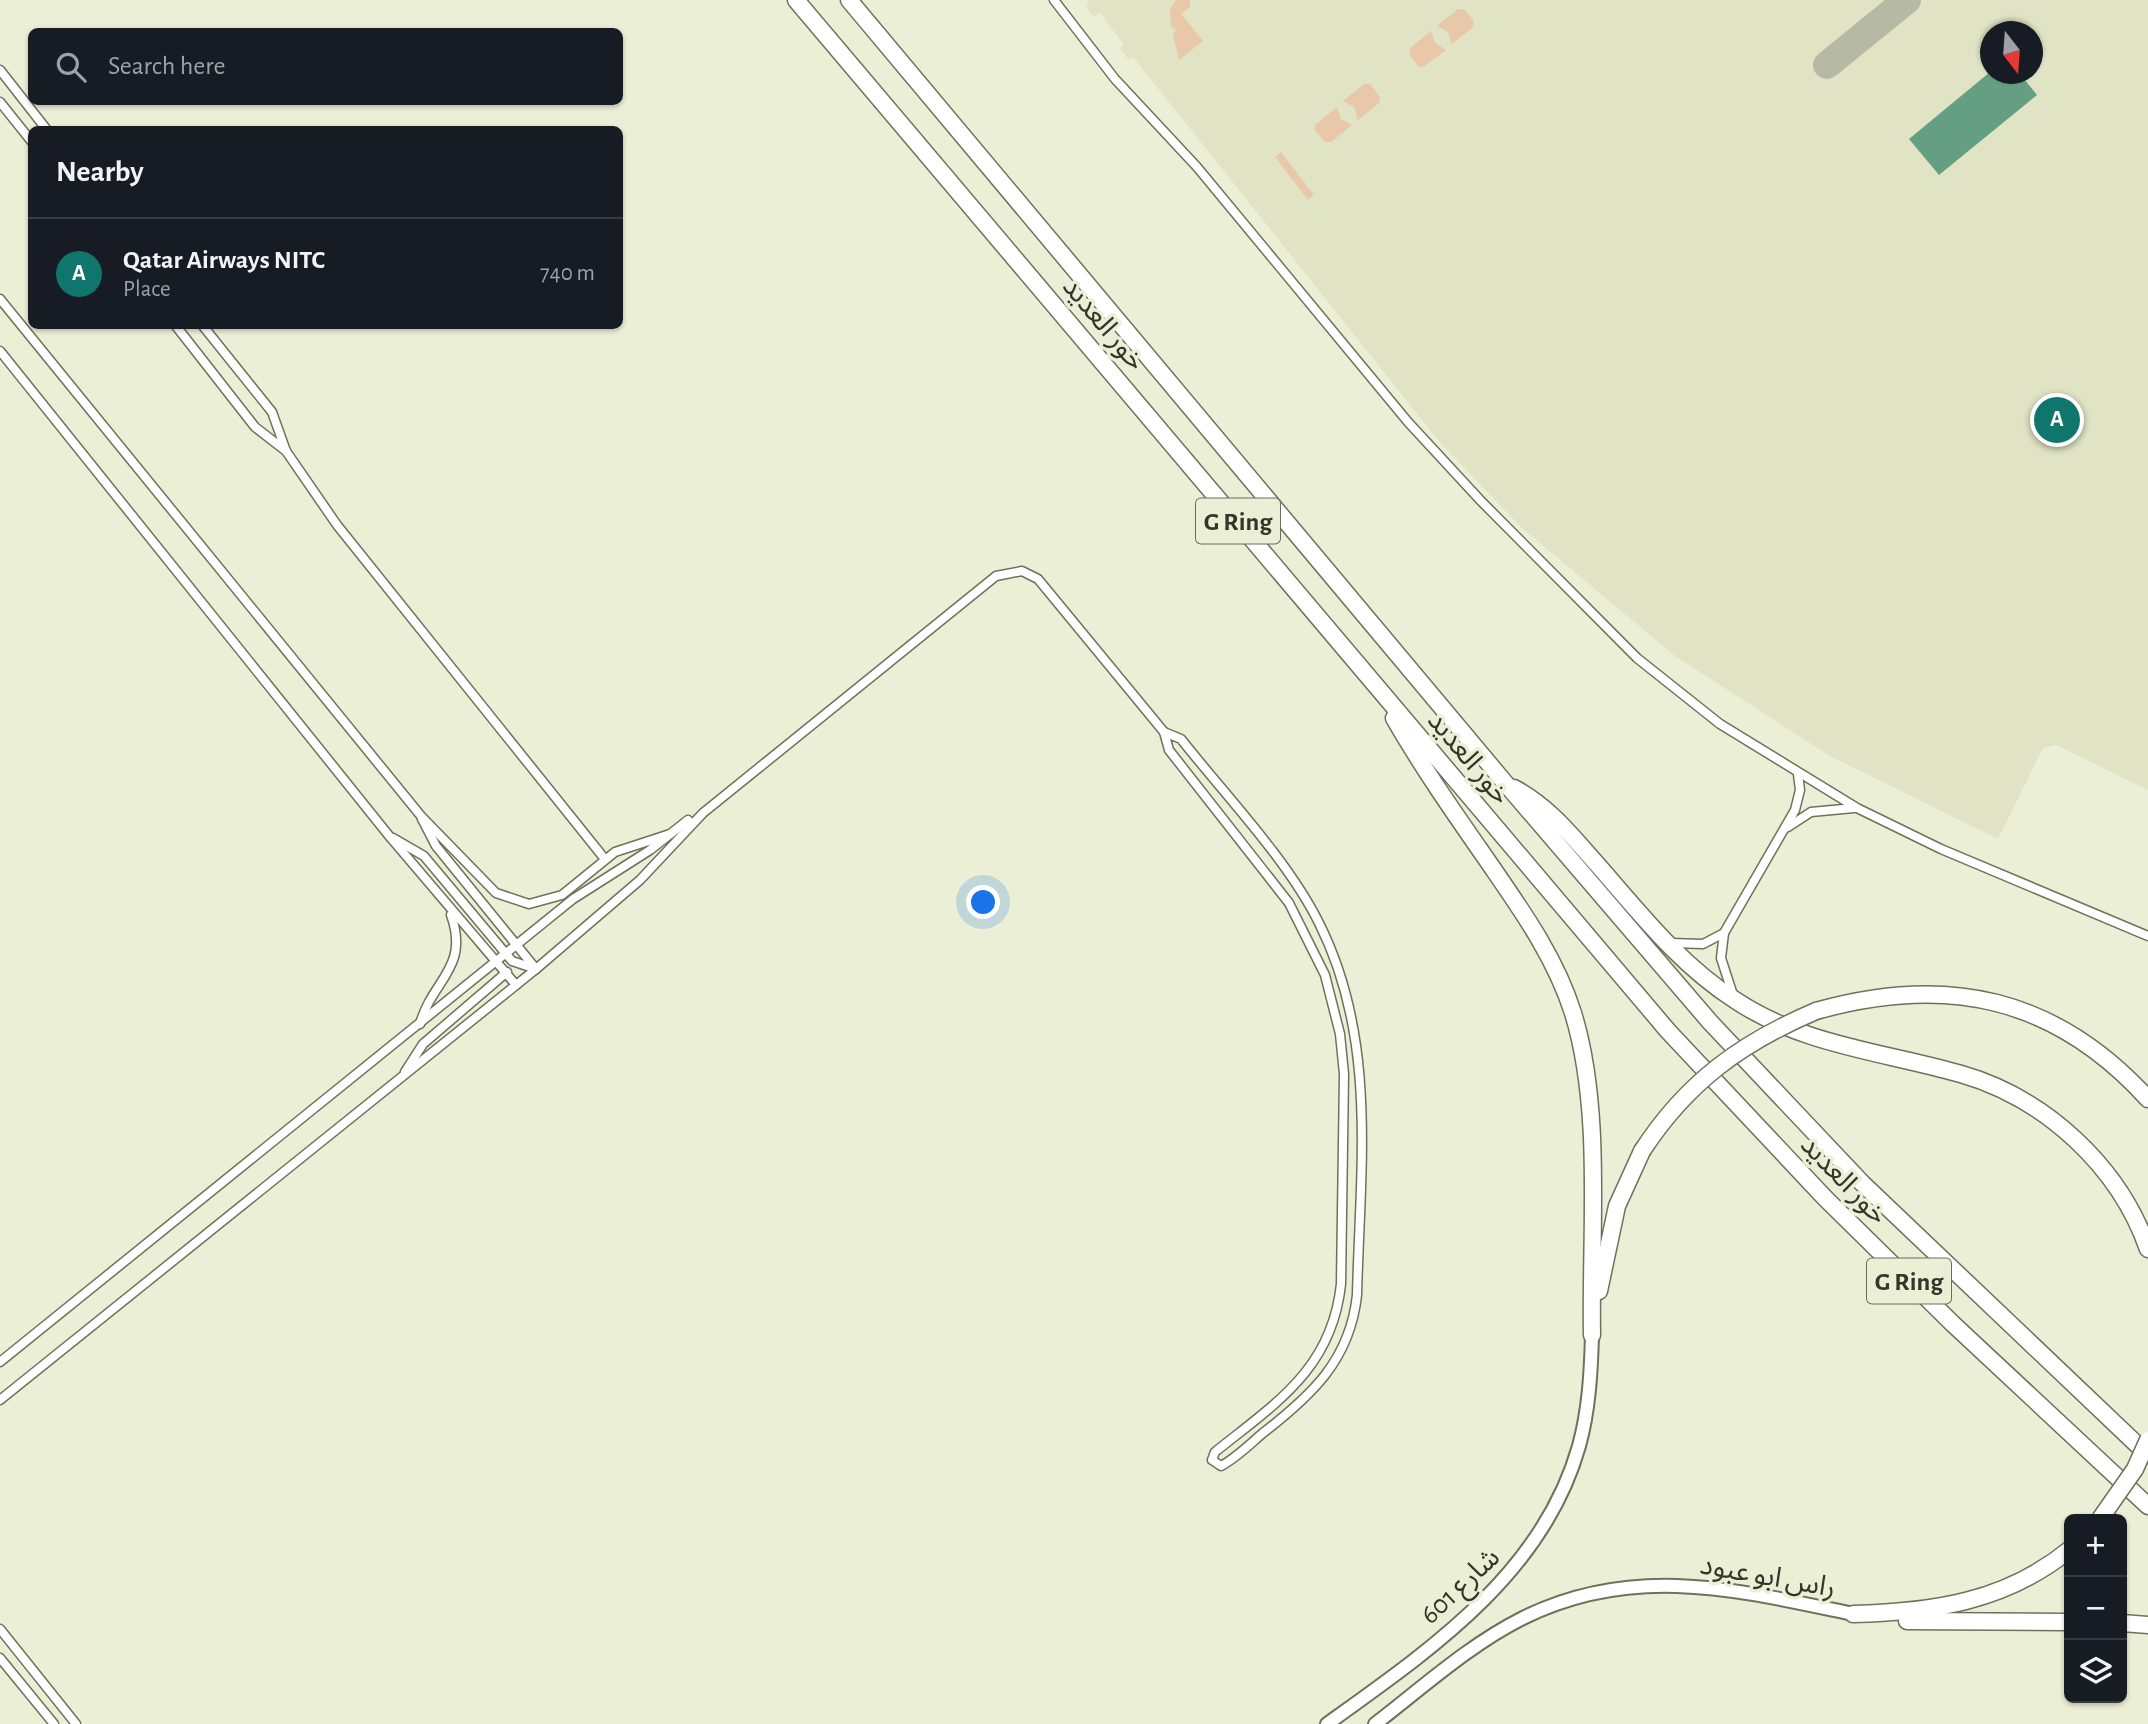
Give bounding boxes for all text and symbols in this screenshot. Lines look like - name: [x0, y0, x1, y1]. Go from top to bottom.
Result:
- north arrow: [1980, 21, 2043, 84]
- search box: [28, 28, 623, 105]
- icon: search: [52, 48, 90, 86]
- text: Search here: [108, 53, 226, 79]
- text: Nearby: [56, 157, 144, 187]
- text: Qatar Airways NITC: [123, 247, 325, 273]
- text: A: [72, 262, 86, 285]
- text: 740 m: [540, 262, 595, 285]
- street label: خور العديد: [1056, 273, 1150, 377]
- text: Place: [123, 278, 171, 301]
- pin: A: [2034, 394, 2080, 446]
- road number: G Ring: [1196, 499, 1280, 544]
- street label: خور العديد: [1421, 707, 1515, 811]
- your location: [966, 885, 1000, 919]
- street label: خور العديد: [1794, 1131, 1892, 1231]
- road number: G Ring: [1867, 1258, 1951, 1304]
- map controls: [2064, 1514, 2127, 1703]
- button: +: [2064, 1514, 2127, 1577]
- street label: شارع 601: [1415, 1543, 1509, 1633]
- street label: راس ابو عبود: [1698, 1551, 1838, 1604]
- button: −: [2064, 1577, 2127, 1640]
- button: layers: [2064, 1640, 2127, 1703]

